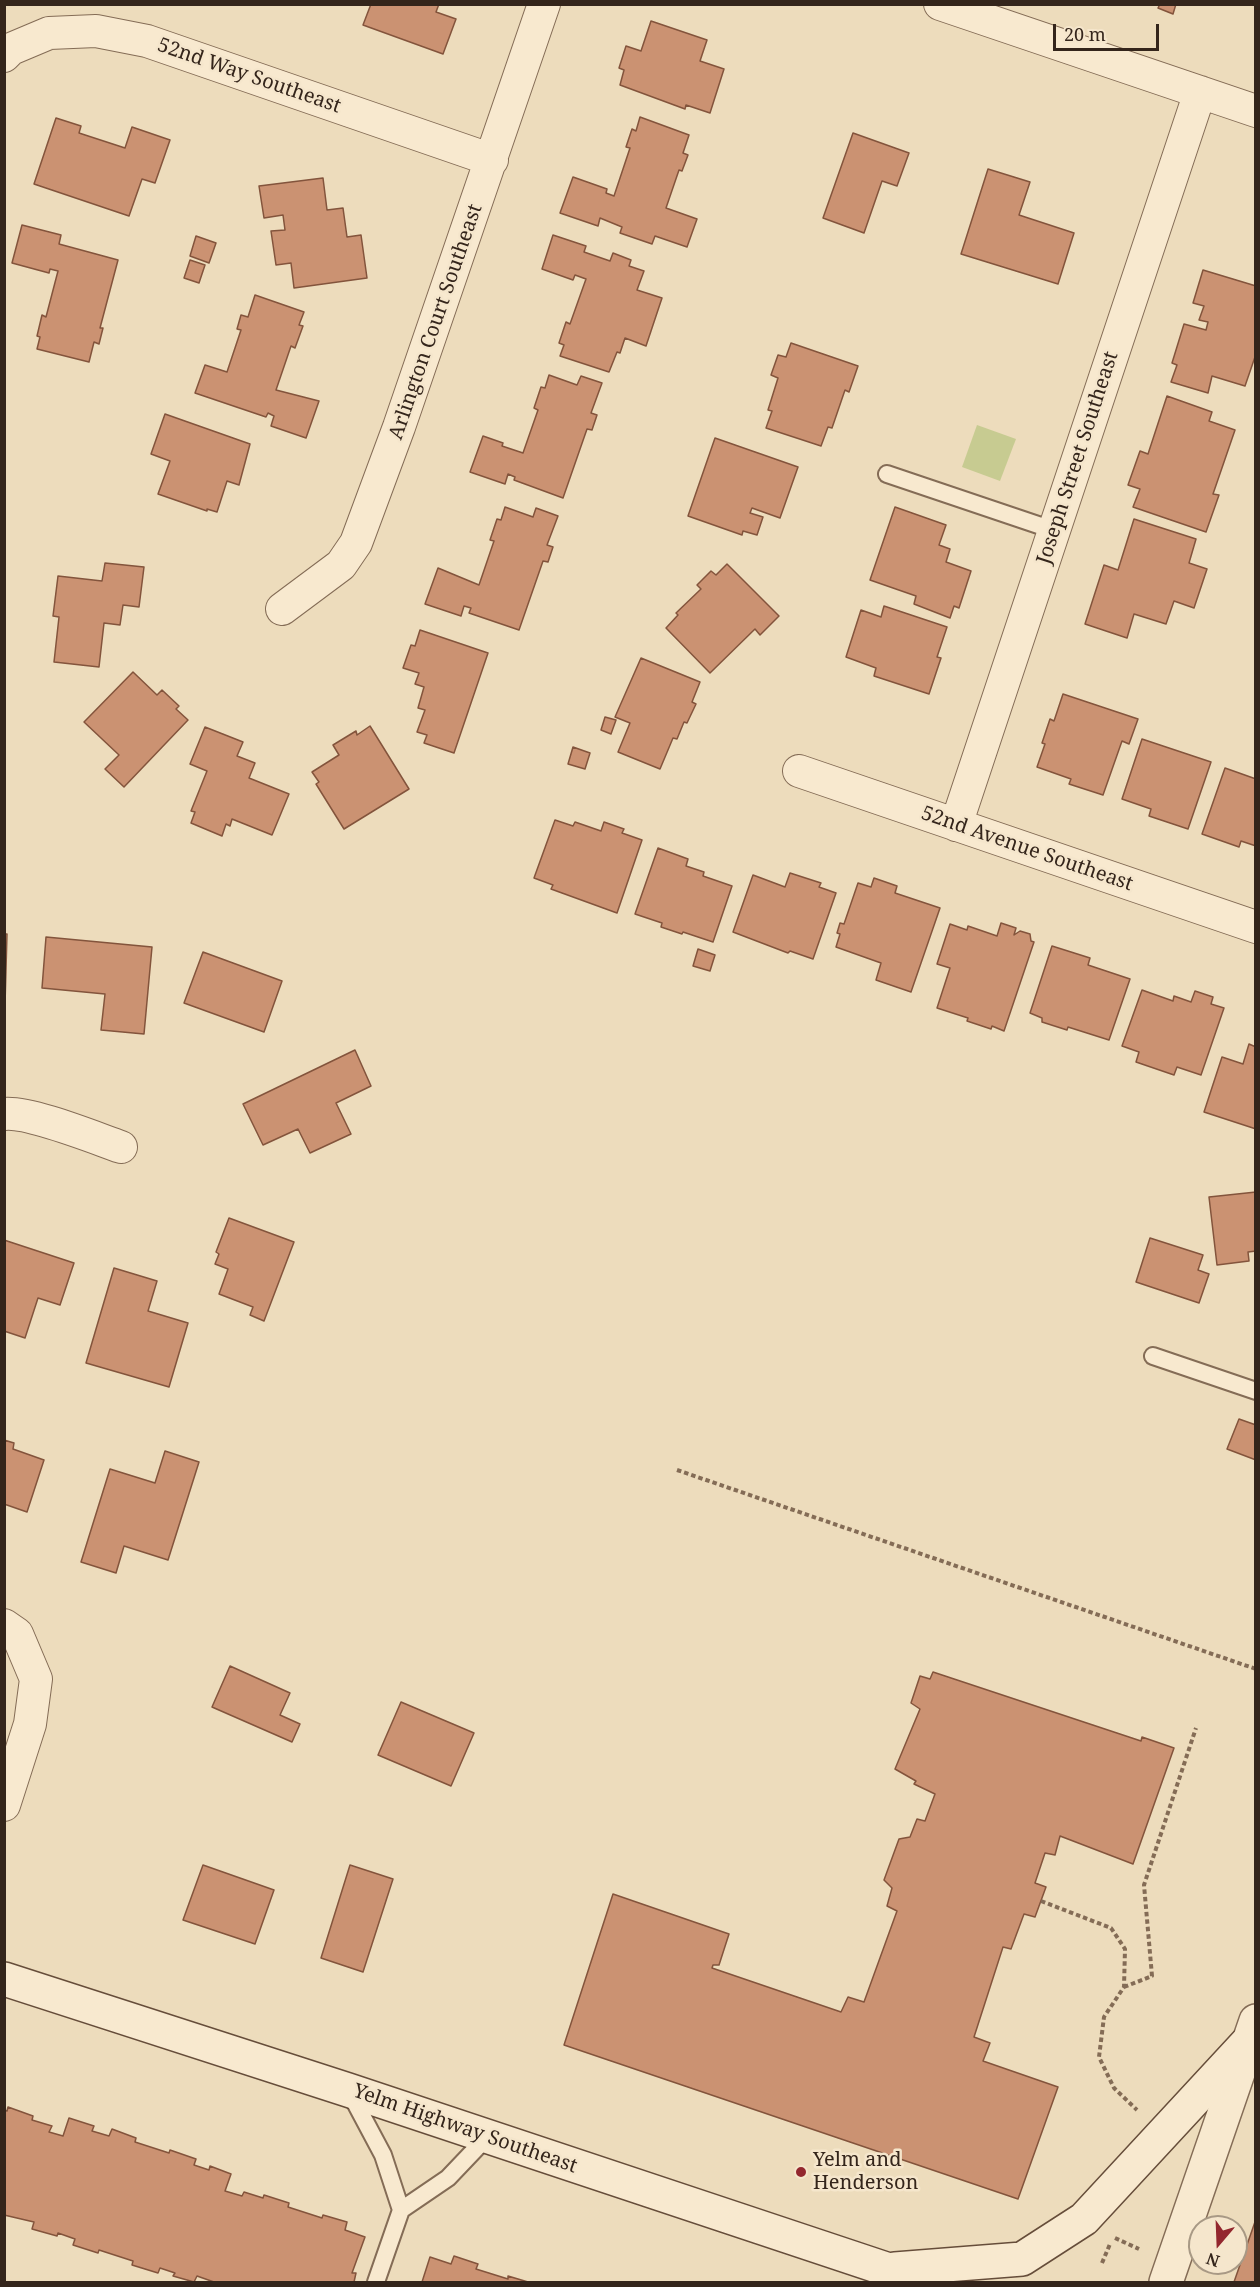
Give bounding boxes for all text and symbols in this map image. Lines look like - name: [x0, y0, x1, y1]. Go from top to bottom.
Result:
- scale bar: [1056, 12, 1162, 50]
- text: 20 m: [1064, 22, 1106, 46]
- street label: 52nd Way Southeast: [154, 33, 344, 119]
- street label: Arlington Court Southeast: [384, 201, 488, 443]
- street label: Joseph Street Southeast: [1032, 349, 1124, 567]
- street label: 52nd Avenue Southeast: [918, 801, 1136, 897]
- street label: Yelm Highway Southeast: [350, 2079, 580, 2179]
- place label: Yelm and Henderson: [813, 2148, 918, 2195]
- marker: Yelm and Henderson: [794, 2165, 808, 2179]
- north arrow: [1188, 2215, 1248, 2275]
- text: N: [1203, 2248, 1222, 2273]

